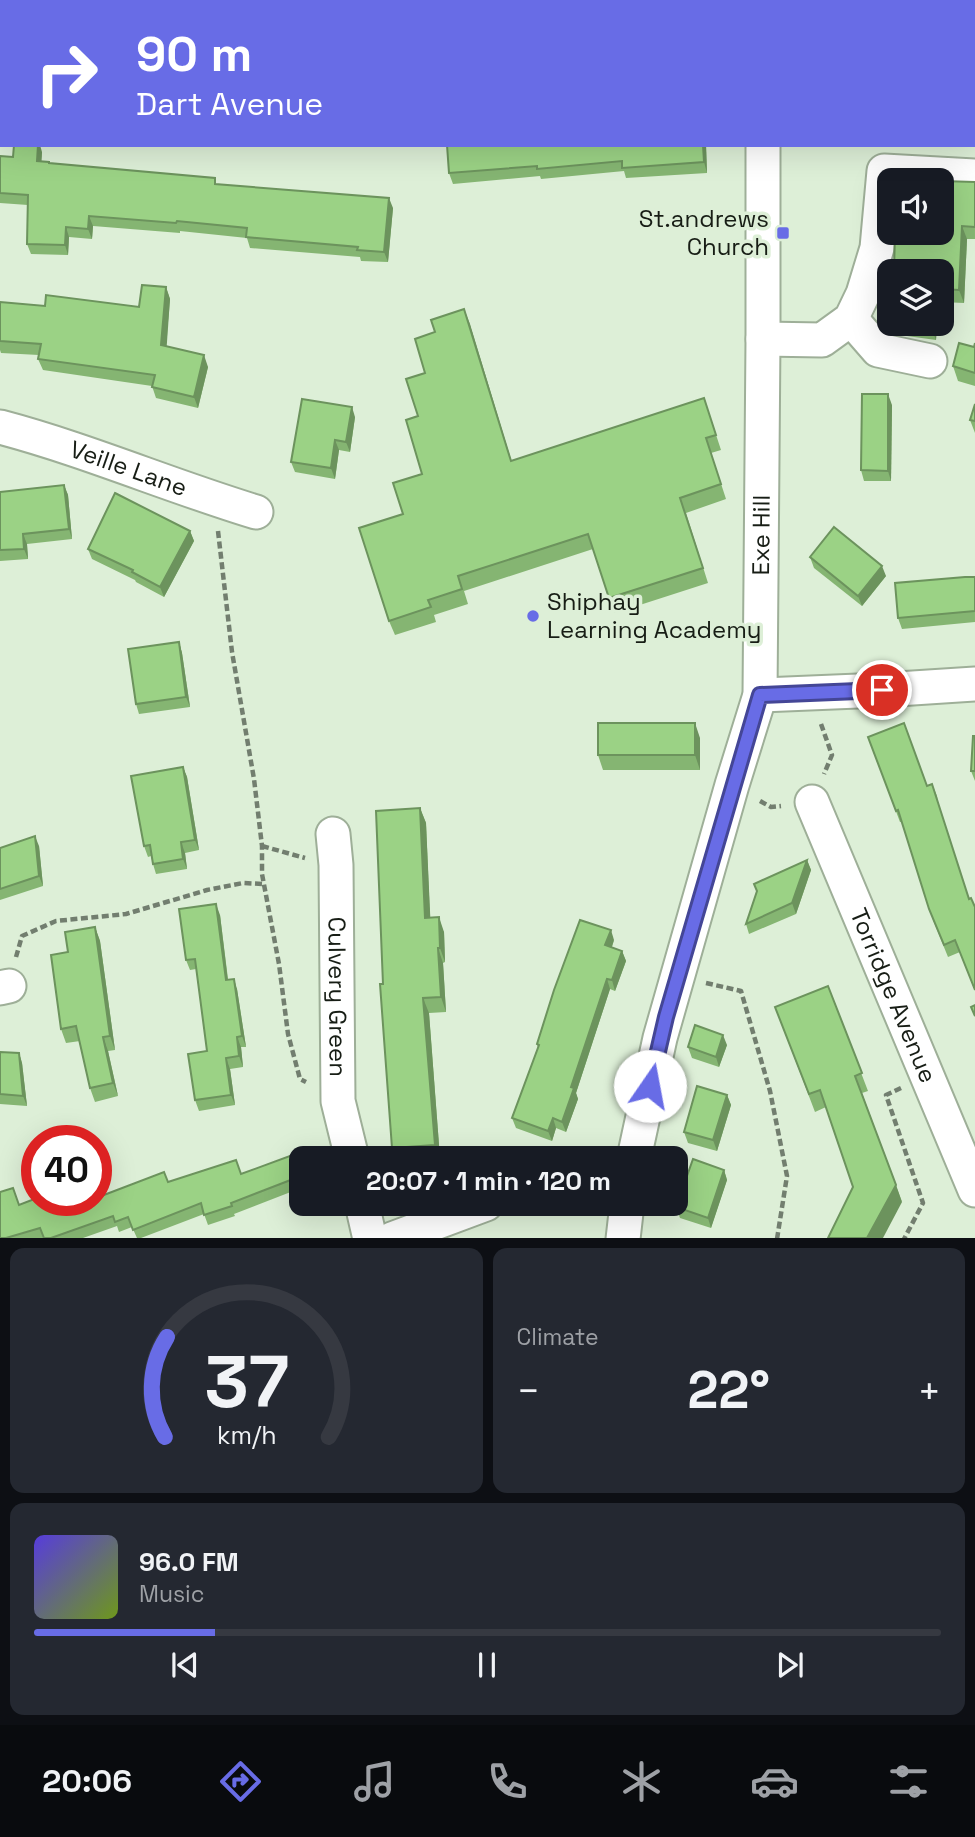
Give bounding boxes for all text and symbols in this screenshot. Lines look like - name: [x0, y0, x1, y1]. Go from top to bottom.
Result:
- text: 90 m: [136, 23, 252, 85]
- icon: right: [21, 28, 112, 119]
- text: Dart Avenue: [136, 84, 323, 124]
- map controls: [877, 168, 954, 336]
- button: sound: [877, 168, 954, 245]
- place label: St.andrews Church: [639, 203, 769, 262]
- marker: St.andrews Church: [775, 225, 791, 241]
- button: layers: [877, 259, 954, 336]
- street label: Veille Lane: [66, 433, 191, 503]
- street label: Exe Hill: [745, 495, 777, 576]
- place label: Shiphay Learning Academy: [547, 586, 761, 645]
- marker: Shiphay Learning Academy: [525, 608, 541, 624]
- pin: [852, 660, 912, 720]
- icon: arrive: [863, 671, 901, 709]
- street label: Torridge Avenue: [843, 904, 944, 1087]
- street label: Culvery Green: [321, 917, 354, 1077]
- position arrow: [613, 1049, 687, 1123]
- speed limit sign: 40: [21, 1125, 112, 1216]
- text: 20:07 · 1 min · 120 m: [366, 1164, 611, 1198]
- text: Climate: [517, 1322, 599, 1352]
- text: 37: [204, 1335, 289, 1428]
- text: 22°: [688, 1357, 770, 1423]
- text: −: [517, 1367, 540, 1415]
- text: +: [917, 1367, 941, 1415]
- text: km/h: [216, 1418, 276, 1450]
- text: 96.0 FM: [139, 1545, 239, 1579]
- text: Music: [139, 1579, 204, 1609]
- icon: previous: [166, 1646, 204, 1684]
- icon: pause: [468, 1646, 506, 1684]
- icon: next: [771, 1646, 809, 1684]
- icon: directions: [216, 1757, 265, 1806]
- icon: music: [350, 1757, 399, 1806]
- icon: phone: [483, 1757, 532, 1806]
- icon: climate: [617, 1757, 666, 1806]
- icon: car: [750, 1757, 799, 1806]
- icon: filters: [884, 1757, 933, 1806]
- text: 20:06: [42, 1761, 132, 1801]

